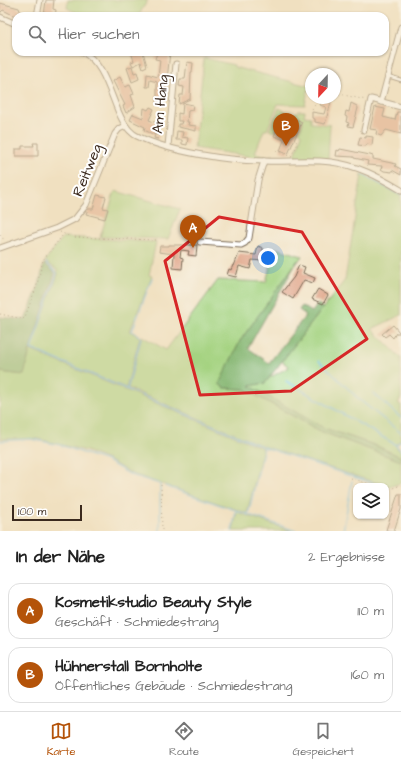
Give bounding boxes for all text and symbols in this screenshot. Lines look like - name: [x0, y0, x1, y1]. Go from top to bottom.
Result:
- search box: [12, 12, 389, 56]
- icon: search: [26, 23, 48, 45]
- text: Hier suchen: [58, 24, 139, 45]
- north arrow: [305, 68, 341, 104]
- street label: Am Hang: [147, 73, 175, 135]
- pin: B: [273, 113, 299, 146]
- street label: Reitweg: [67, 140, 109, 200]
- pin: A: [180, 215, 206, 248]
- your location: [258, 248, 278, 268]
- map controls: [353, 483, 389, 519]
- button: layers: [353, 483, 389, 519]
- scale bar: [12, 503, 82, 522]
- text: 100 m: [18, 504, 46, 519]
- text: In der Nähe: [16, 545, 105, 569]
- text: 2 Ergebnisse: [308, 548, 385, 566]
- text: Kosmetikstudio Beauty Style: [55, 592, 252, 613]
- text: A: [26, 602, 34, 620]
- text: 110 m: [357, 602, 384, 620]
- text: Geschäft · Schmiedestrang: [55, 613, 219, 631]
- text: Hühnerstall Bornholte: [55, 656, 202, 677]
- text: B: [25, 666, 35, 684]
- text: 160 m: [351, 666, 384, 684]
- text: Öffentliches Gebäude · Schmiedestrang: [55, 677, 292, 695]
- tab: Karte: [47, 720, 75, 759]
- tab: Route: [169, 720, 199, 759]
- tab: Gespeichert: [293, 720, 354, 759]

